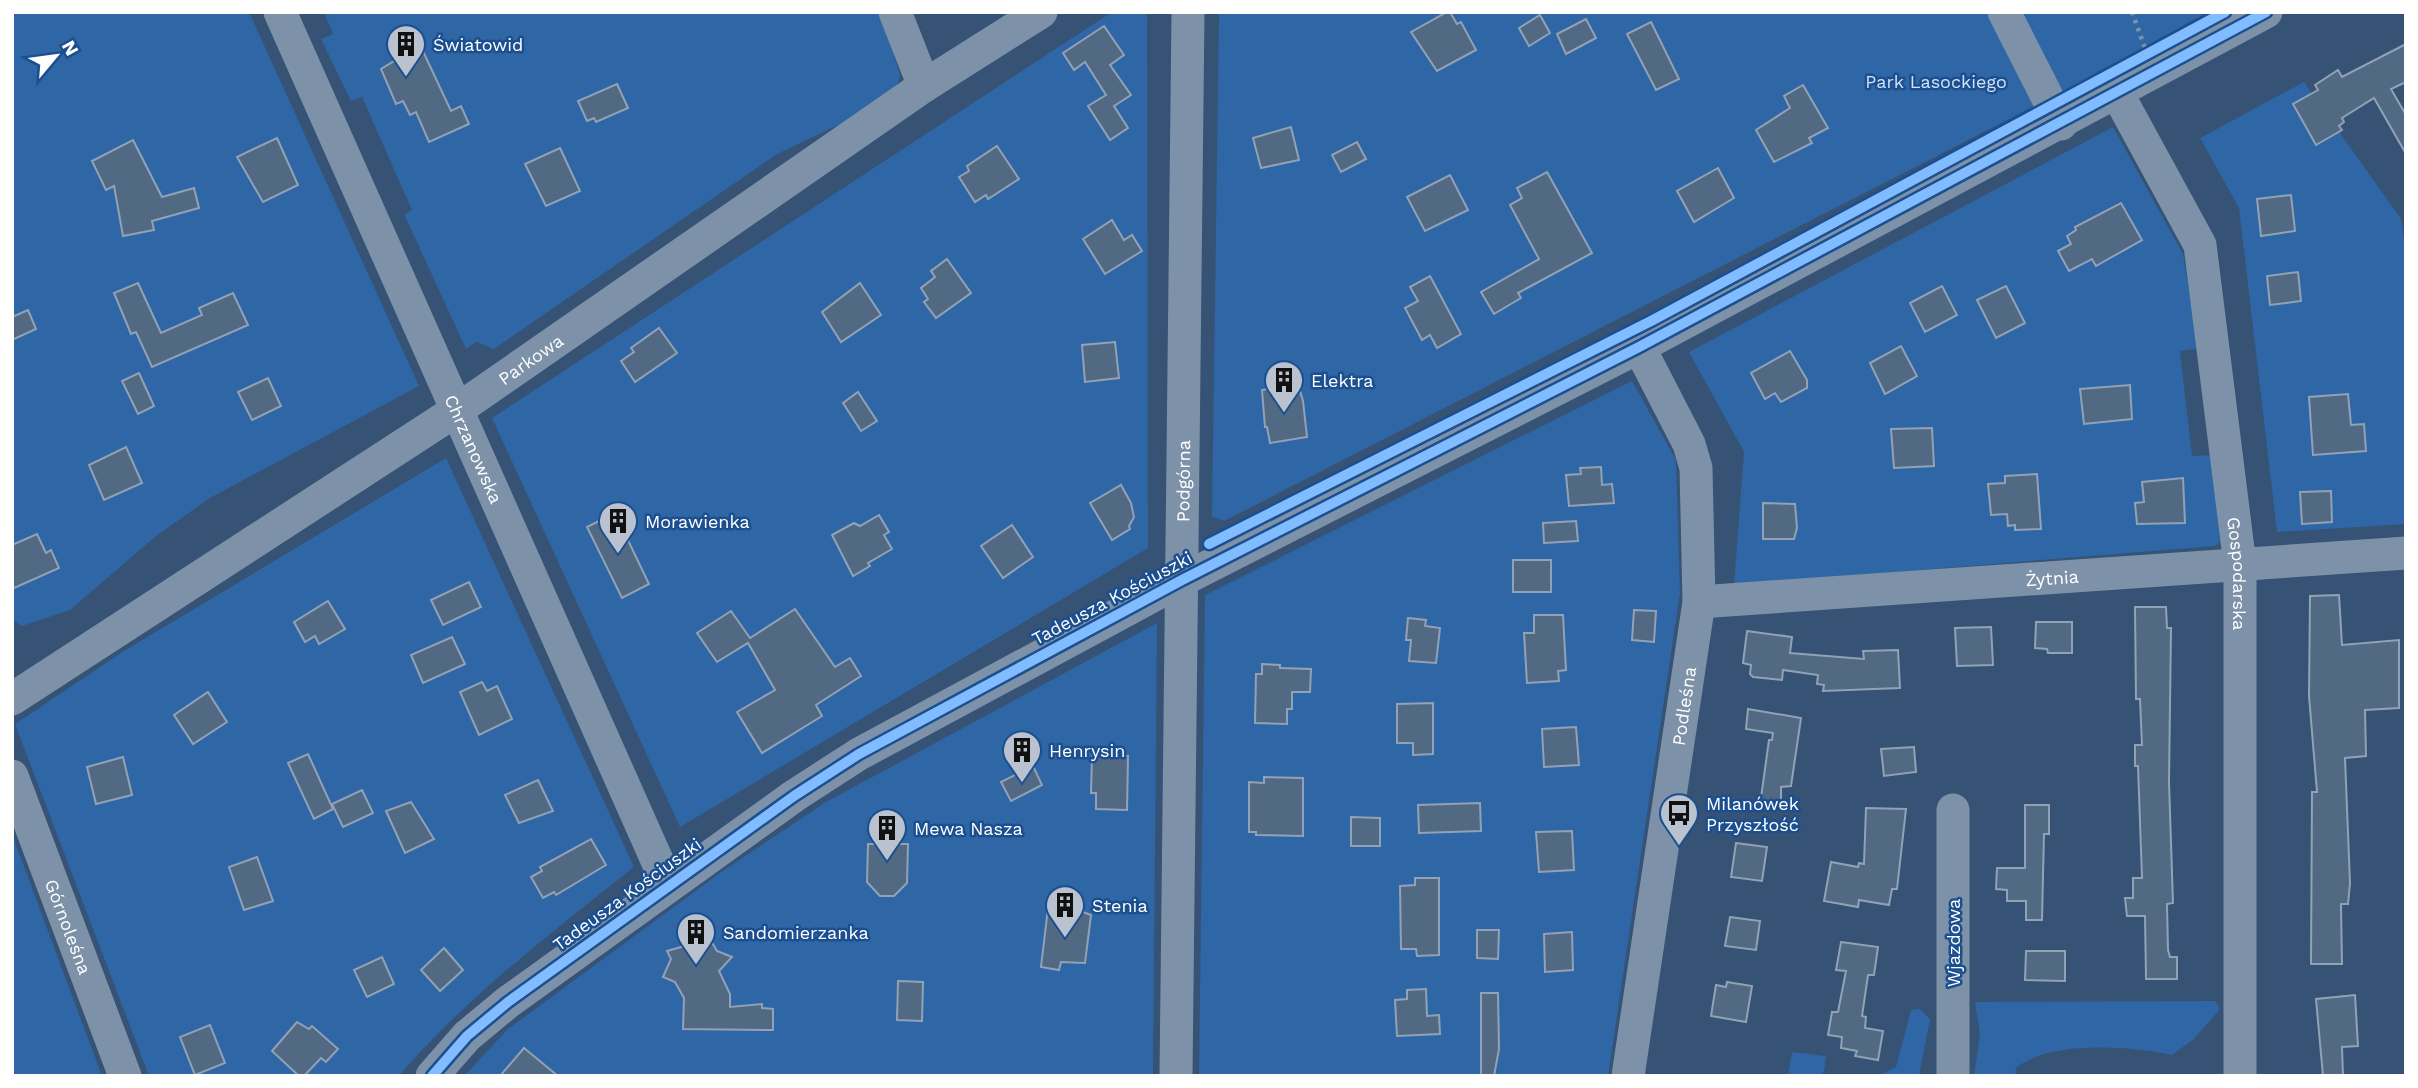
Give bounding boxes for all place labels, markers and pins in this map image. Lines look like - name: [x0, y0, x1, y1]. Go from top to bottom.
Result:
- building icon: Światowid: [385, 23, 427, 78]
- place label: Światowid: [433, 34, 523, 55]
- building icon: Elektra: [1263, 359, 1305, 414]
- place label: Elektra: [1311, 370, 1373, 391]
- building icon: Morawienka: [597, 500, 639, 555]
- place label: Morawienka: [645, 511, 750, 532]
- building icon: Henrysin: [1001, 729, 1043, 784]
- place label: Henrysin: [1049, 740, 1125, 761]
- bus stop icon: Milanówek Przyszłość: [1658, 792, 1700, 847]
- place label: Milanówek Przyszłość: [1706, 793, 1799, 835]
- building icon: Mewa Nasza: [866, 807, 908, 862]
- place label: Mewa Nasza: [914, 818, 1023, 839]
- building icon: Stenia: [1044, 884, 1086, 939]
- place label: Stenia: [1092, 895, 1148, 916]
- building icon: Sandomierzanka: [675, 911, 717, 966]
- place label: Sandomierzanka: [723, 922, 869, 943]

